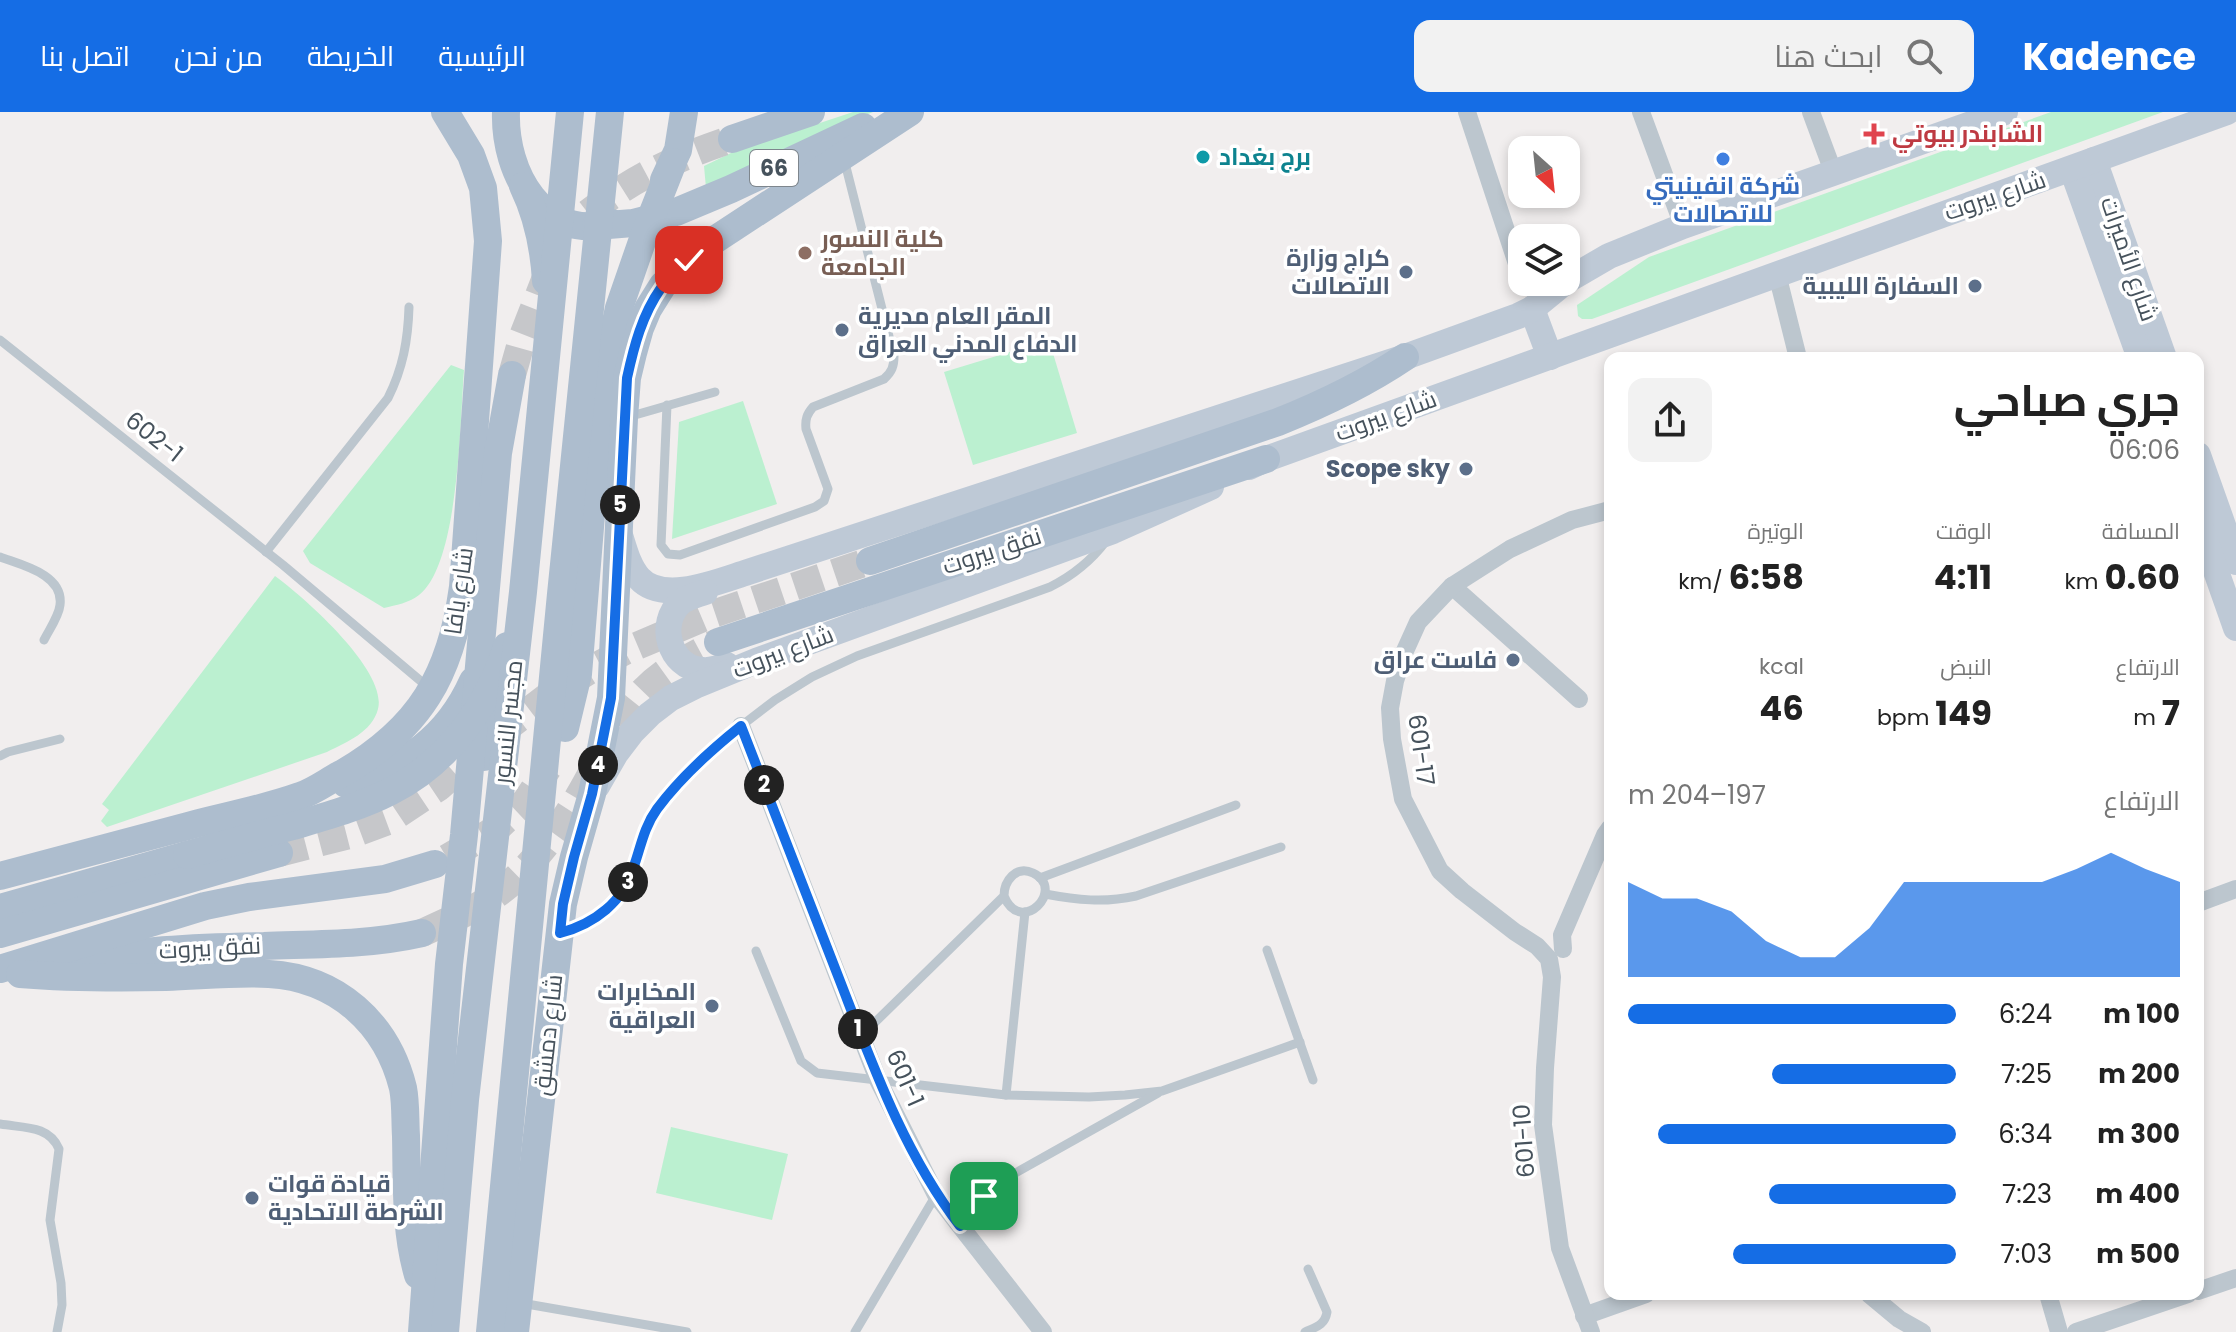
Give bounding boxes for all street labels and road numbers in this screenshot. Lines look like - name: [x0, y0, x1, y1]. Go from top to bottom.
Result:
- road number: 66: [750, 150, 798, 186]
- street label: شارع بيروت: [1940, 163, 2050, 228]
- street label: شارع الأميرات: [2093, 192, 2166, 326]
- street label: شارع بيروت: [1331, 382, 1441, 449]
- street label: 602-1: [119, 404, 190, 470]
- street label: نفق بيروت: [938, 519, 1046, 582]
- street label: شارع يافا: [436, 545, 481, 637]
- street label: شارع بيروت: [728, 617, 838, 686]
- street label: مجسر النسور: [484, 658, 530, 788]
- street label: 601-17: [1400, 712, 1443, 788]
- street label: نفق بيروت: [158, 928, 262, 967]
- street label: شارع دمشق: [525, 973, 570, 1097]
- street label: 601-1: [878, 1044, 933, 1111]
- street label: 601-10: [1504, 1103, 1543, 1179]

